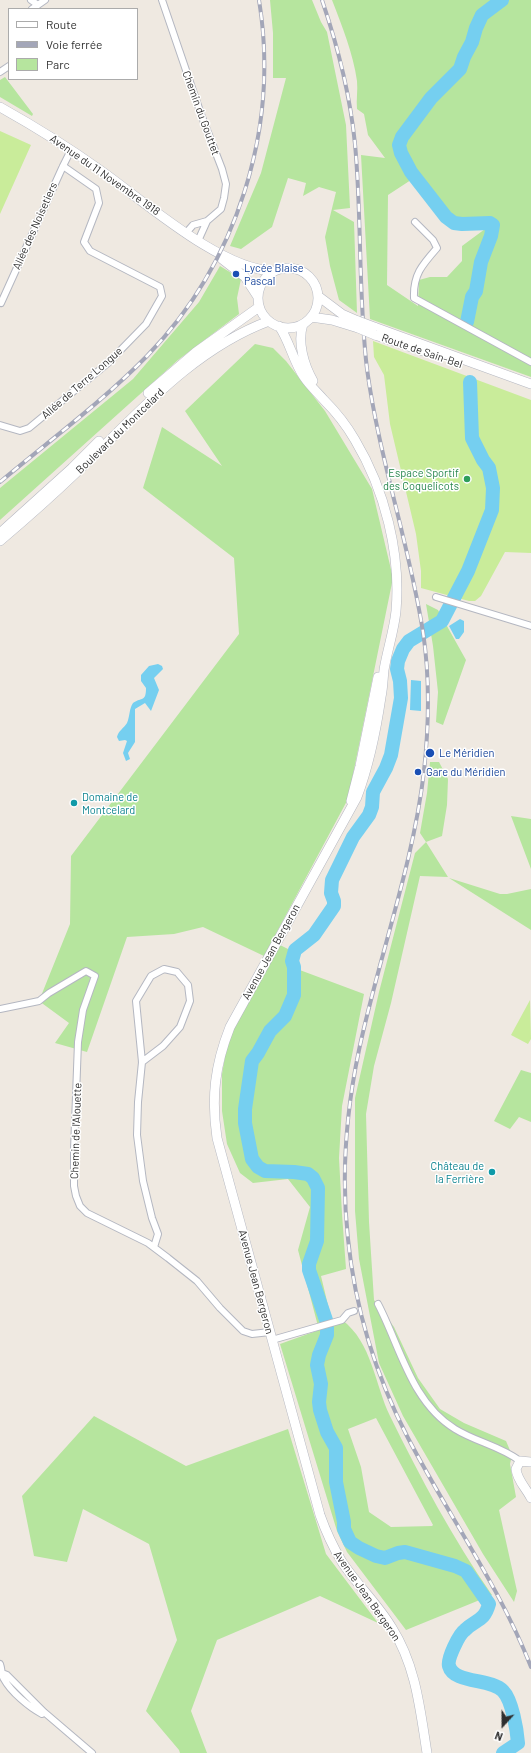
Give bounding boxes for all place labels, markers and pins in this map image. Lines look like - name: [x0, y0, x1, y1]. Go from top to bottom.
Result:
- place label: Lycée Blaise Pascal: [244, 261, 304, 287]
- marker: Lycée Blaise Pascal: [231, 269, 241, 279]
- place label: Espace Sportif des Coquelicots: [383, 466, 459, 492]
- marker: Espace Sportif des Coquelicots: [462, 474, 472, 484]
- place label: Le Méridien: [439, 746, 494, 760]
- marker: Le Méridien: [424, 747, 436, 759]
- place label: Gare du Méridien: [426, 765, 506, 779]
- marker: Gare du Méridien: [413, 767, 423, 777]
- place label: Domaine de Montcelard: [82, 790, 138, 816]
- marker: Domaine de Montcelard: [69, 798, 79, 808]
- place label: Château de la Ferrière: [431, 1159, 484, 1185]
- marker: Château de la Ferrière: [487, 1167, 497, 1177]

